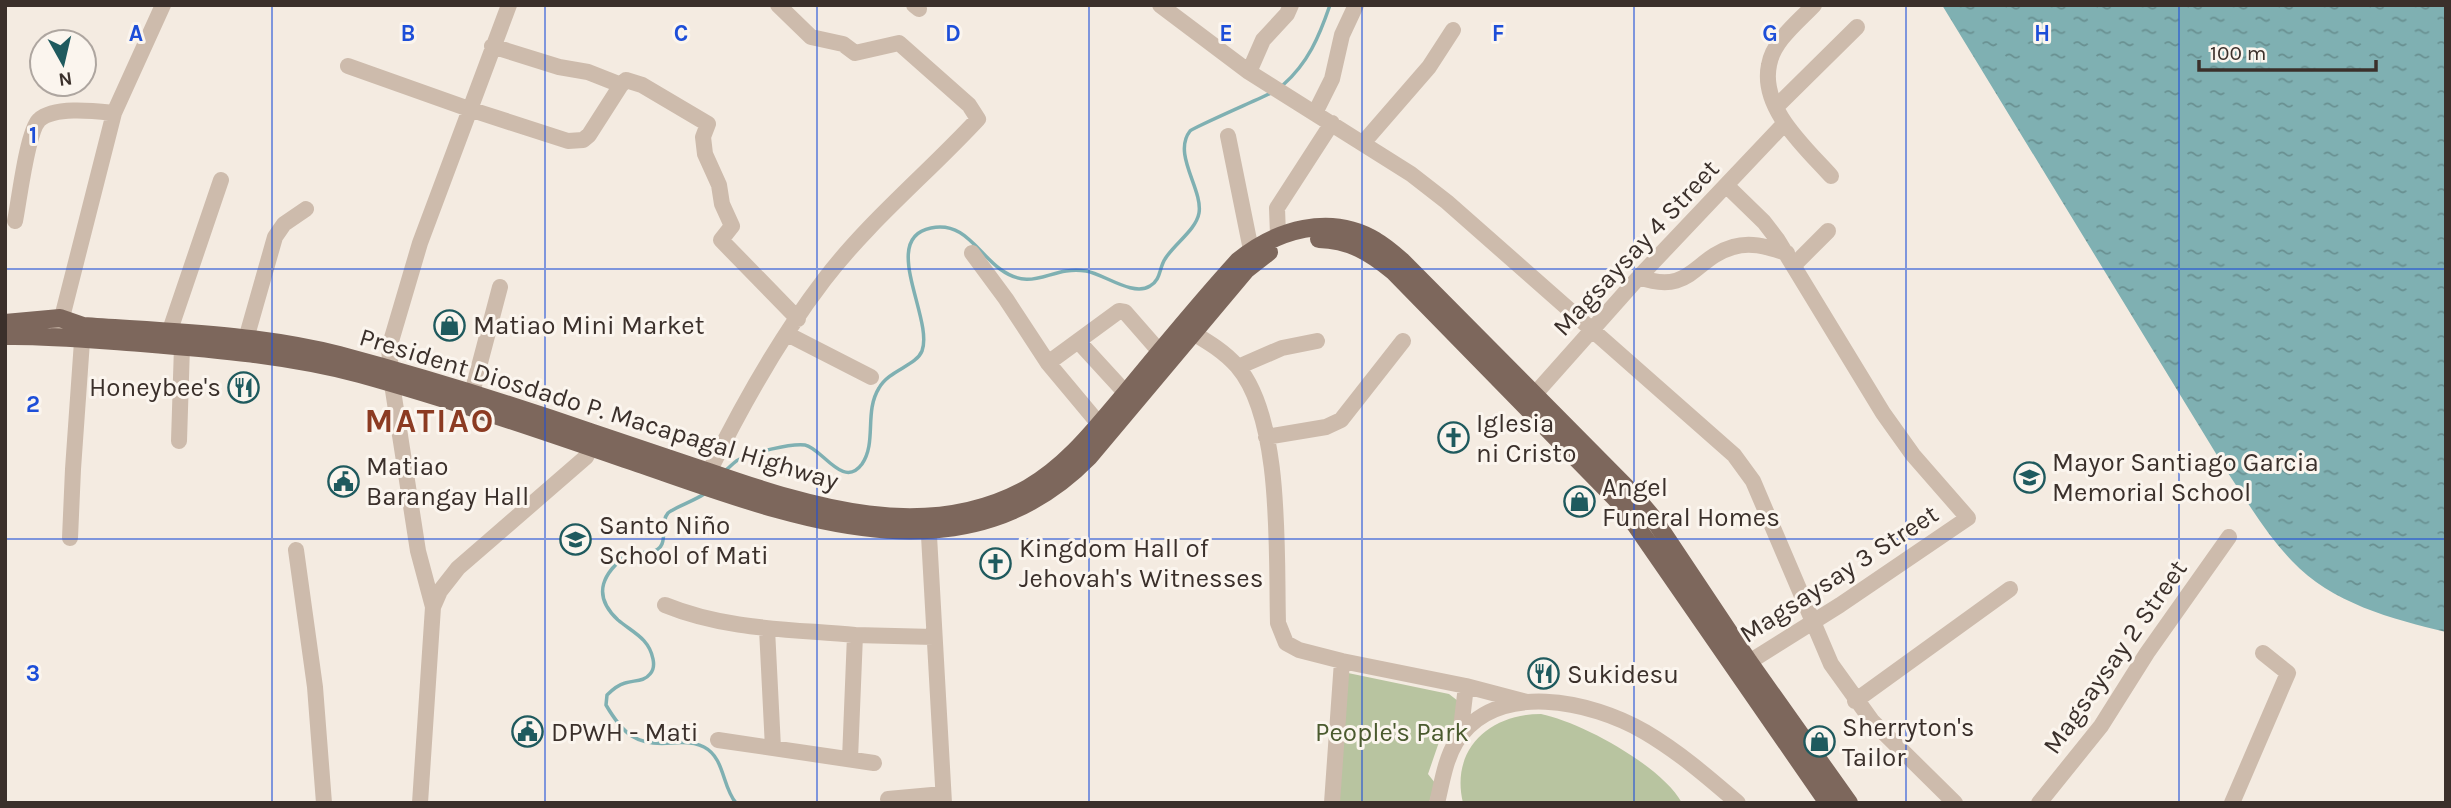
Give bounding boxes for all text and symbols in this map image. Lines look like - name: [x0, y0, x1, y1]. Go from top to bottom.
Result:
- text: A: [129, 20, 143, 47]
- text: B: [401, 20, 415, 47]
- text: C: [674, 20, 688, 47]
- text: D: [945, 20, 961, 47]
- text: E: [1219, 20, 1233, 47]
- text: F: [1492, 20, 1504, 47]
- text: G: [1762, 20, 1778, 47]
- text: H: [2034, 20, 2050, 47]
- north arrow: [28, 28, 98, 98]
- scale bar: [2199, 28, 2376, 72]
- text: 100 m: [2210, 41, 2267, 65]
- text: N: [57, 67, 74, 91]
- text: 1: [29, 122, 37, 149]
- street label: Magsaysay 4 Street: [1546, 153, 1726, 342]
- shop icon: Matiao Mini Market: [433, 308, 467, 342]
- place label: Matiao Mini Market: [473, 310, 705, 341]
- street label: President Diosdado P. Macapagal Highway: [356, 321, 842, 497]
- restaurant icon: Honeybee's: [227, 370, 261, 404]
- place label: Honeybee's: [89, 372, 221, 403]
- text: 2: [26, 391, 40, 418]
- district label: MATIAO: [365, 402, 495, 440]
- place label: Iglesia ni Cristo: [1476, 408, 1576, 469]
- church icon: Iglesia ni Cristo: [1436, 421, 1470, 455]
- place label: Mayor Santiago Garcia Memorial School: [2052, 447, 2319, 508]
- place label: Matiao Barangay Hall: [366, 451, 529, 512]
- school or university icon: Mayor Santiago Garcia Memorial School: [2012, 460, 2046, 494]
- public building icon: Matiao Barangay Hall: [326, 464, 360, 498]
- place label: Angel Funeral Homes: [1602, 472, 1780, 533]
- shop icon: Angel Funeral Homes: [1562, 485, 1596, 519]
- street label: Magsaysay 3 Street: [1734, 498, 1944, 650]
- place label: Santo Niño School of Mati: [599, 510, 769, 571]
- school or university icon: Santo Niño School of Mati: [559, 523, 593, 557]
- place label: Kingdom Hall of Jehovah's Witnesses: [1019, 533, 1263, 594]
- church icon: Kingdom Hall of Jehovah's Witnesses: [979, 546, 1013, 580]
- street label: Magsaysay 2 Street: [2036, 554, 2194, 760]
- restaurant icon: Sukidesu: [1527, 657, 1561, 691]
- place label: Sukidesu: [1567, 659, 1679, 690]
- text: 3: [26, 660, 40, 687]
- place label: Sherryton's Tailor: [1842, 712, 1975, 773]
- public building icon: DPWH - Mati: [511, 715, 545, 749]
- place label: DPWH - Mati: [551, 717, 698, 748]
- park label: People's Park: [1315, 717, 1469, 748]
- shop icon: Sherryton's Tailor: [1802, 725, 1836, 759]

